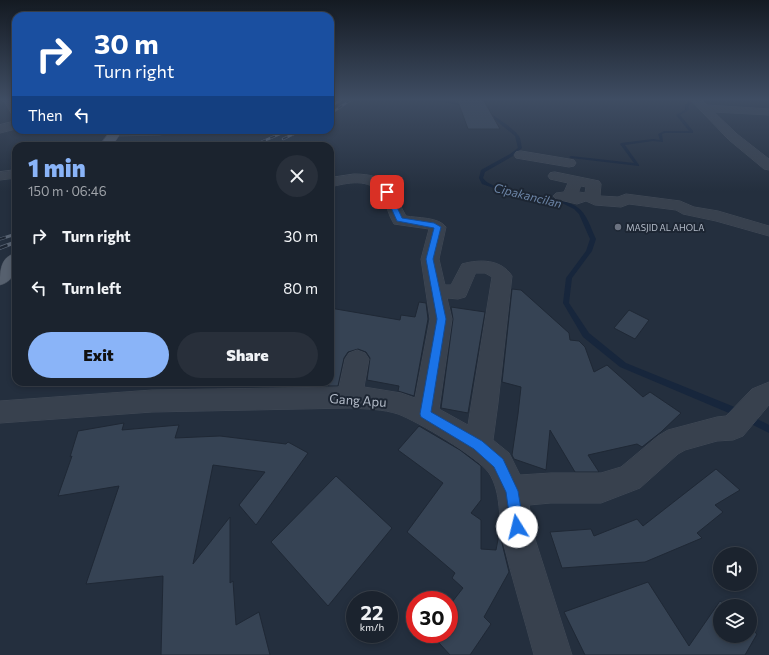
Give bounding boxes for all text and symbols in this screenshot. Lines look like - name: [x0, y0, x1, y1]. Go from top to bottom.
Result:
- text: 30 m: [94, 26, 159, 60]
- icon: right: [28, 28, 80, 80]
- text: Turn right: [94, 60, 174, 82]
- icon: left: [71, 104, 93, 126]
- text: Then: [28, 106, 63, 124]
- text: 1 min: [28, 153, 86, 182]
- button: close: [276, 155, 318, 197]
- pin: [370, 175, 404, 209]
- water label: Cipakancilan: [493, 180, 564, 210]
- icon: arrive: [376, 181, 398, 203]
- text: 150 m · 06:46: [28, 183, 107, 199]
- marker: MASJID AL AHOLA: [613, 222, 623, 232]
- place label: MASJID AL AHOLA: [626, 222, 704, 233]
- icon: right: [28, 225, 50, 247]
- text: Turn right: [62, 227, 131, 245]
- text: 30 m: [284, 227, 318, 245]
- icon: left: [28, 277, 50, 299]
- text: Turn left: [62, 279, 121, 297]
- text: 80 m: [283, 279, 318, 297]
- button: Exit: [28, 332, 169, 378]
- button: Share: [177, 332, 318, 378]
- street label: Gang Apu: [329, 390, 387, 410]
- position arrow: [496, 506, 538, 548]
- map controls: [713, 547, 757, 643]
- button: sound: [713, 547, 757, 591]
- speed limit sign: 30: [406, 591, 458, 643]
- button: layers: [713, 599, 757, 643]
- text: 22: [361, 600, 383, 624]
- text: km/h: [360, 621, 384, 633]

